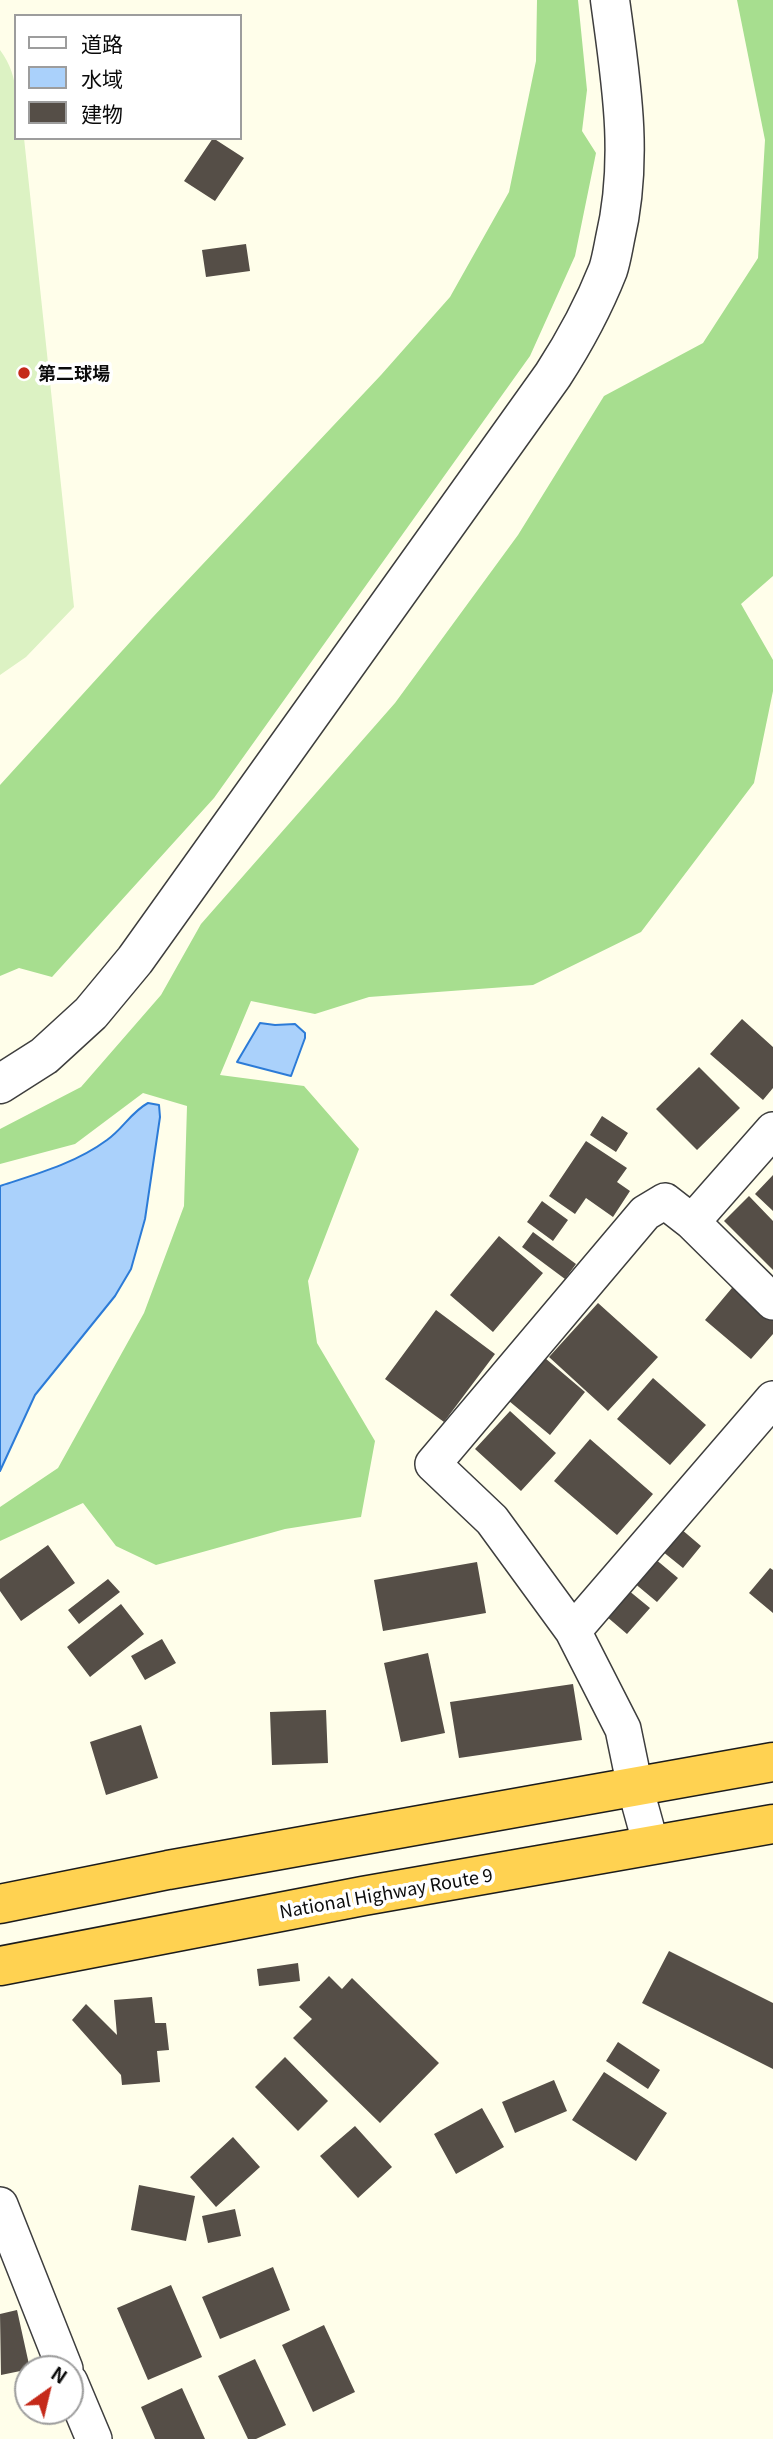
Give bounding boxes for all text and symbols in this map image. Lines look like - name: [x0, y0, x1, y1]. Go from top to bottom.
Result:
- legend: [14, 14, 242, 140]
- text: 道路: [81, 28, 123, 58]
- text: 水域: [81, 63, 123, 93]
- text: 建物: [81, 98, 123, 128]
- place label: 第二球場: [38, 362, 110, 384]
- marker: 第二球場: [16, 365, 32, 381]
- street label: National Highway Route 9: [278, 1864, 494, 1922]
- north arrow: [14, 2355, 84, 2425]
- text: N: [46, 2359, 73, 2389]

